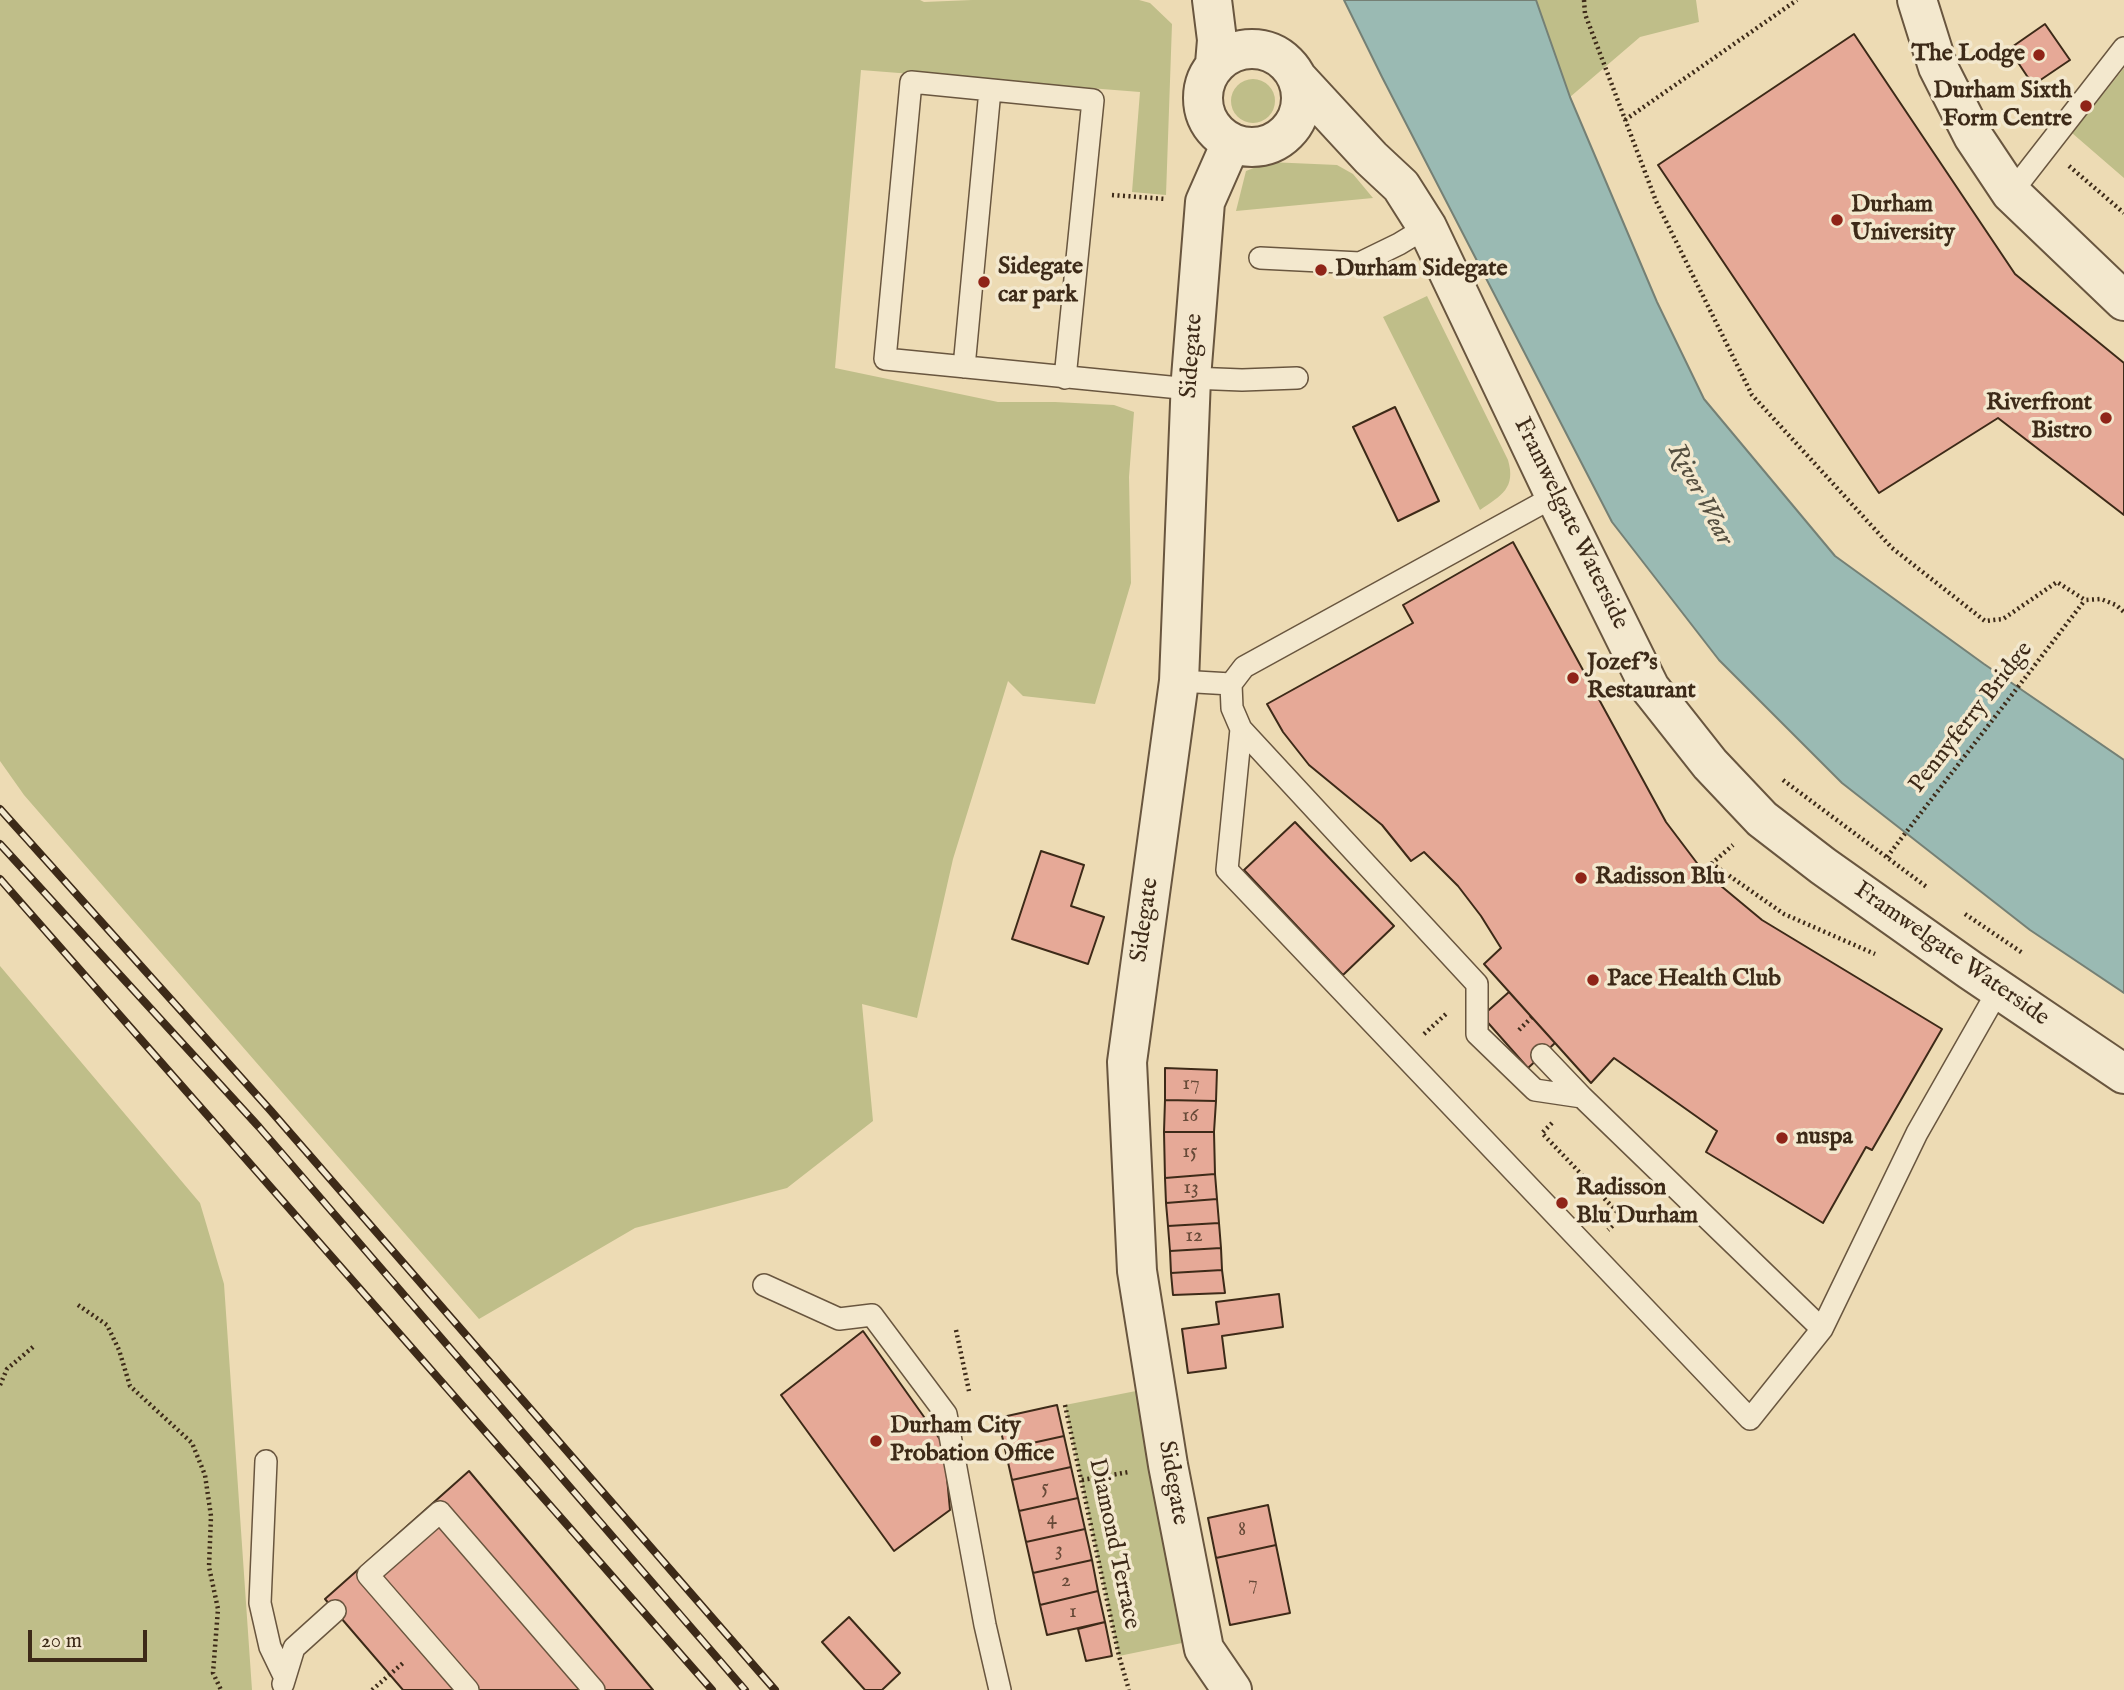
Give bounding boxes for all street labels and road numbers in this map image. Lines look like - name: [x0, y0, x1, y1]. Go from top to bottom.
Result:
- street label: Sidegate: [1176, 313, 1210, 399]
- street label: Framwelgate Waterside: [1506, 413, 1634, 635]
- street label: Pennyferry Bridge: [1904, 637, 2040, 799]
- street label: Sidegate: [1126, 876, 1166, 964]
- street label: Framwelgate Waterside: [1848, 877, 2054, 1033]
- street label: Sidegate: [1150, 1439, 1194, 1527]
- street label: Diamond Terrace: [1081, 1456, 1145, 1632]

